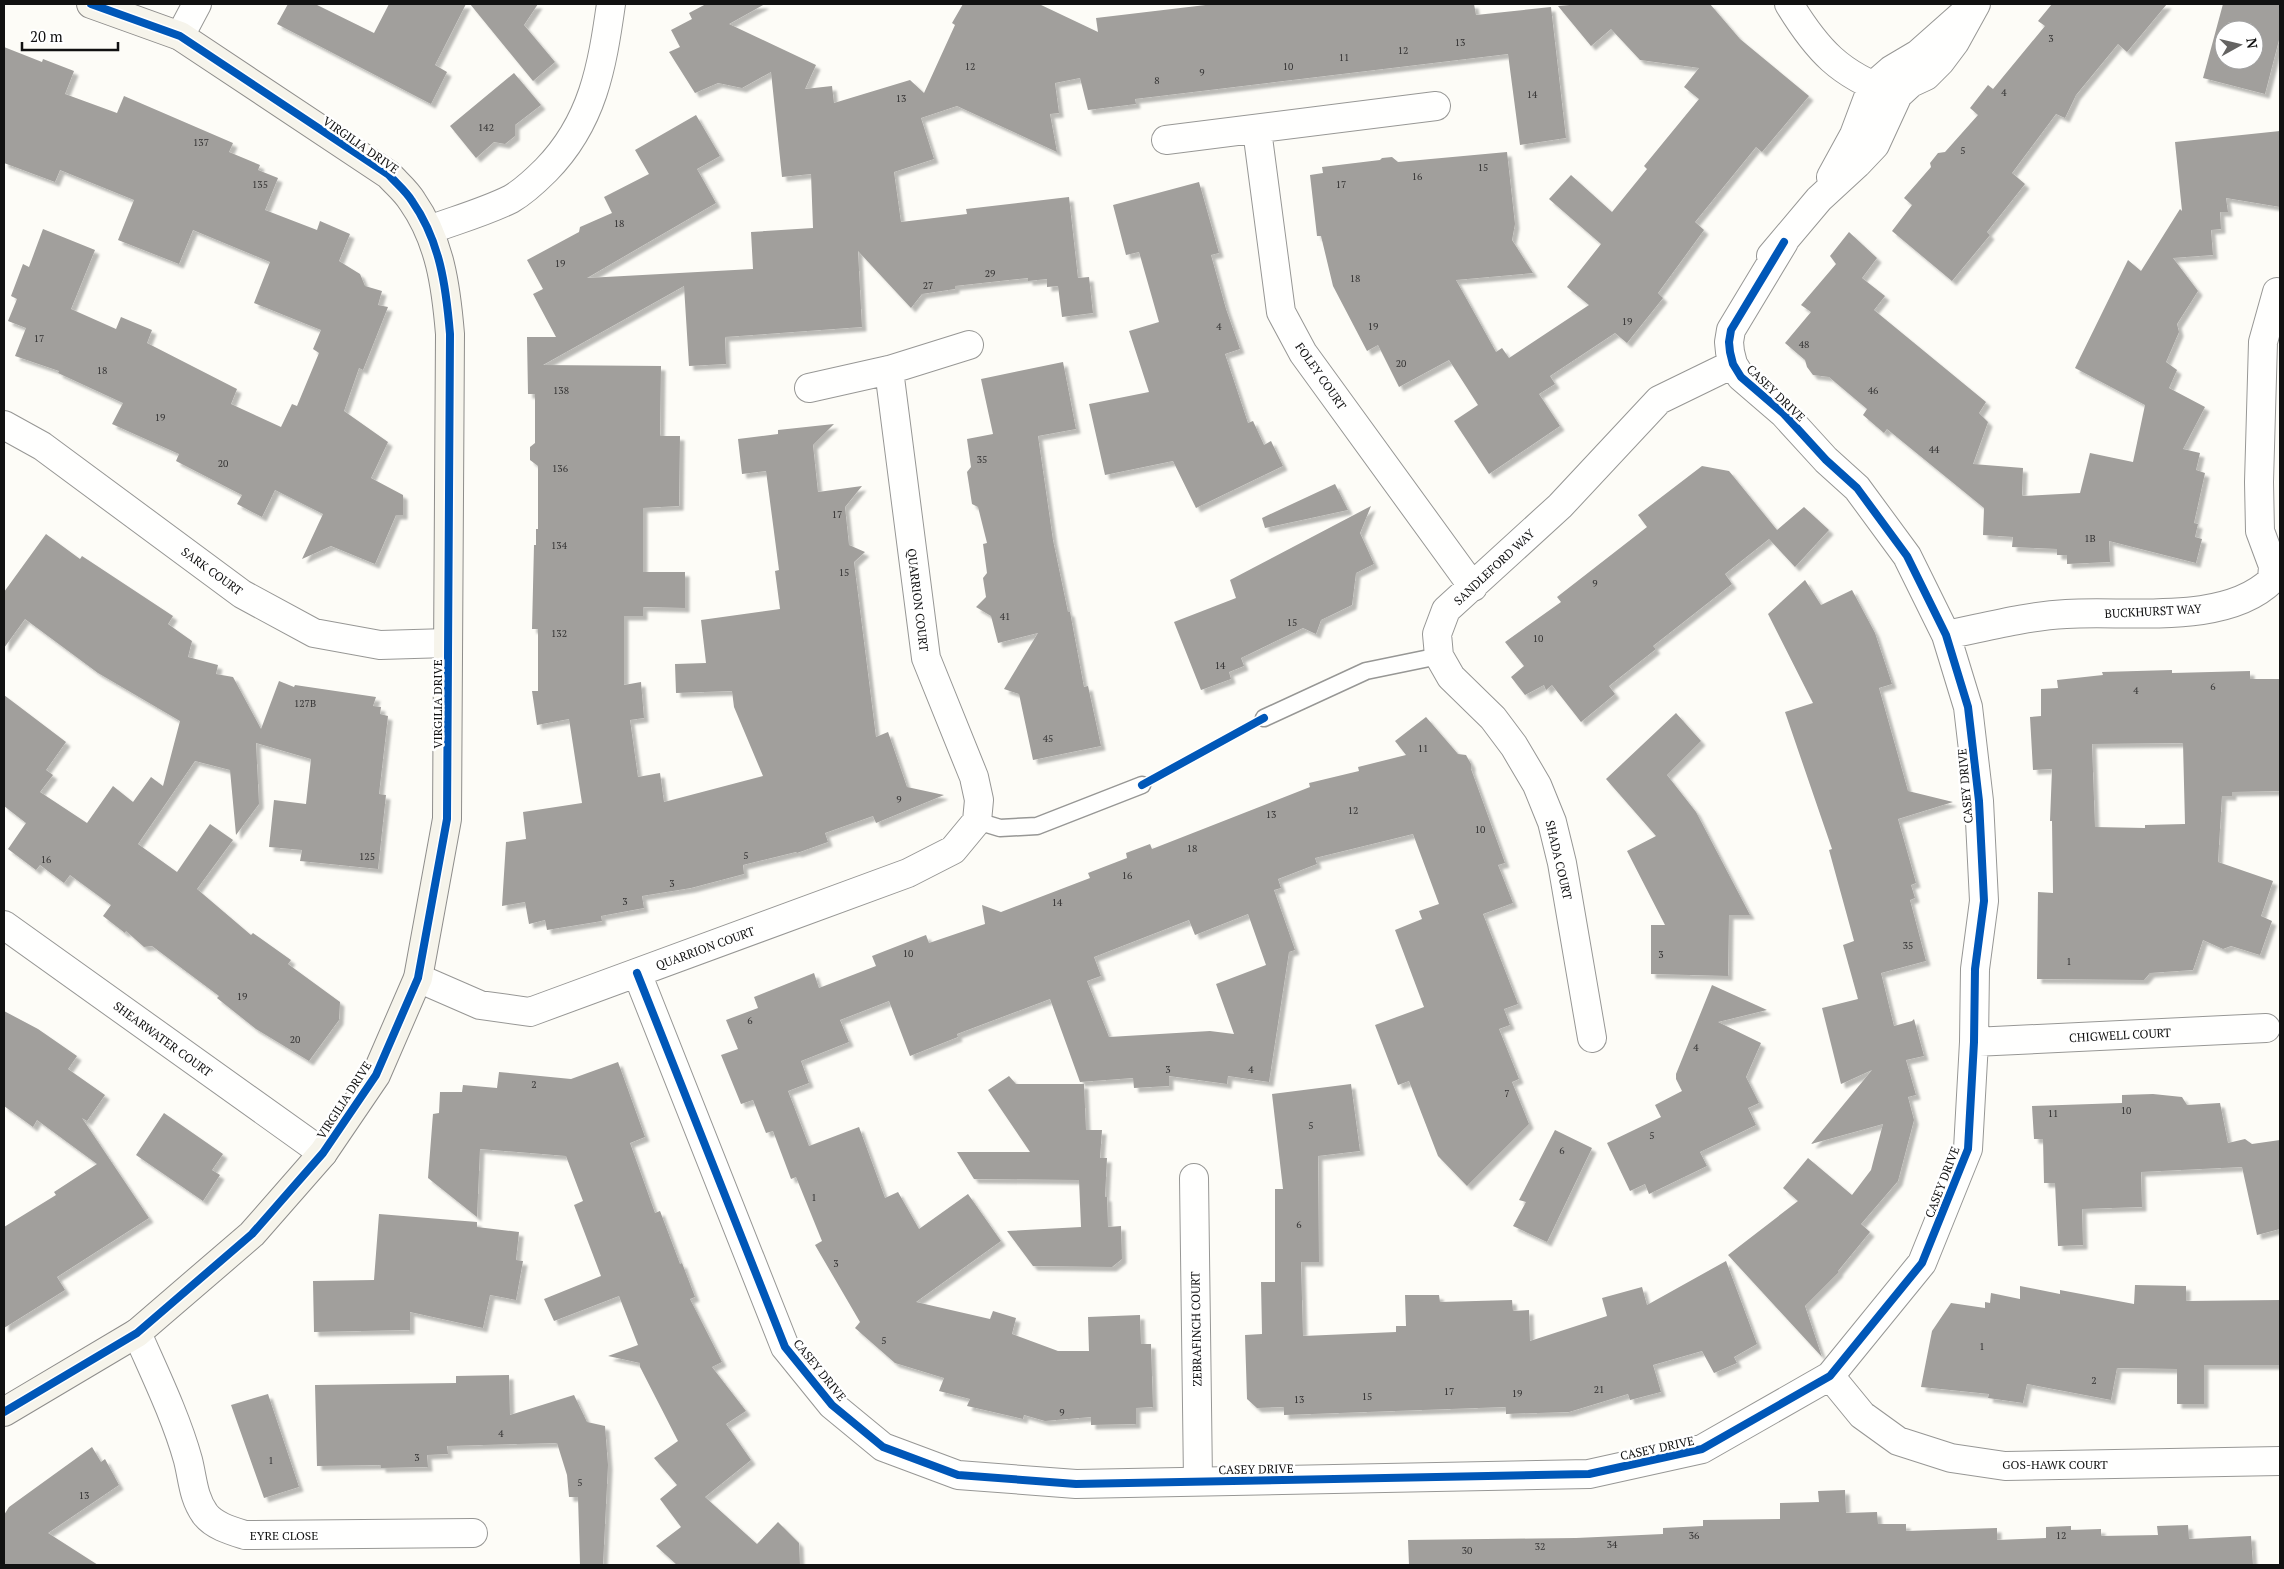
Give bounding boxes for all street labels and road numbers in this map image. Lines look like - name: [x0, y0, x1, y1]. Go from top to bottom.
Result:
- street label: VIRGILIA DRIVE: [320, 113, 402, 177]
- street label: FOLEY COURT: [1292, 340, 1350, 413]
- street label: CASEY DRIVE: [1744, 361, 1808, 425]
- street label: SANDLEFORD WAY: [1451, 526, 1538, 608]
- street label: SARK COURT: [179, 544, 246, 599]
- street label: QUARRION COURT: [904, 547, 932, 653]
- street label: BUCKHURST WAY: [2104, 601, 2202, 621]
- street label: VIRGILIA DRIVE: [430, 659, 445, 749]
- street label: CASEY DRIVE: [1954, 748, 1976, 824]
- street label: SHADA COURT: [1543, 819, 1576, 902]
- street label: QUARRION COURT: [654, 923, 757, 973]
- street label: SHEARWATER COURT: [111, 998, 216, 1080]
- street label: CHIGWELL COURT: [2069, 1025, 2172, 1045]
- street label: VIRGILIA DRIVE: [313, 1058, 375, 1142]
- street label: CASEY DRIVE: [1922, 1144, 1962, 1220]
- street label: ZEBRAFINCH COURT: [1187, 1271, 1205, 1387]
- street label: CASEY DRIVE: [790, 1336, 850, 1404]
- street label: CASEY DRIVE: [1619, 1433, 1695, 1463]
- street label: GOS-HAWK COURT: [2002, 1457, 2108, 1472]
- street label: CASEY DRIVE: [1218, 1461, 1294, 1477]
- street label: EYRE CLOSE: [250, 1528, 318, 1543]

